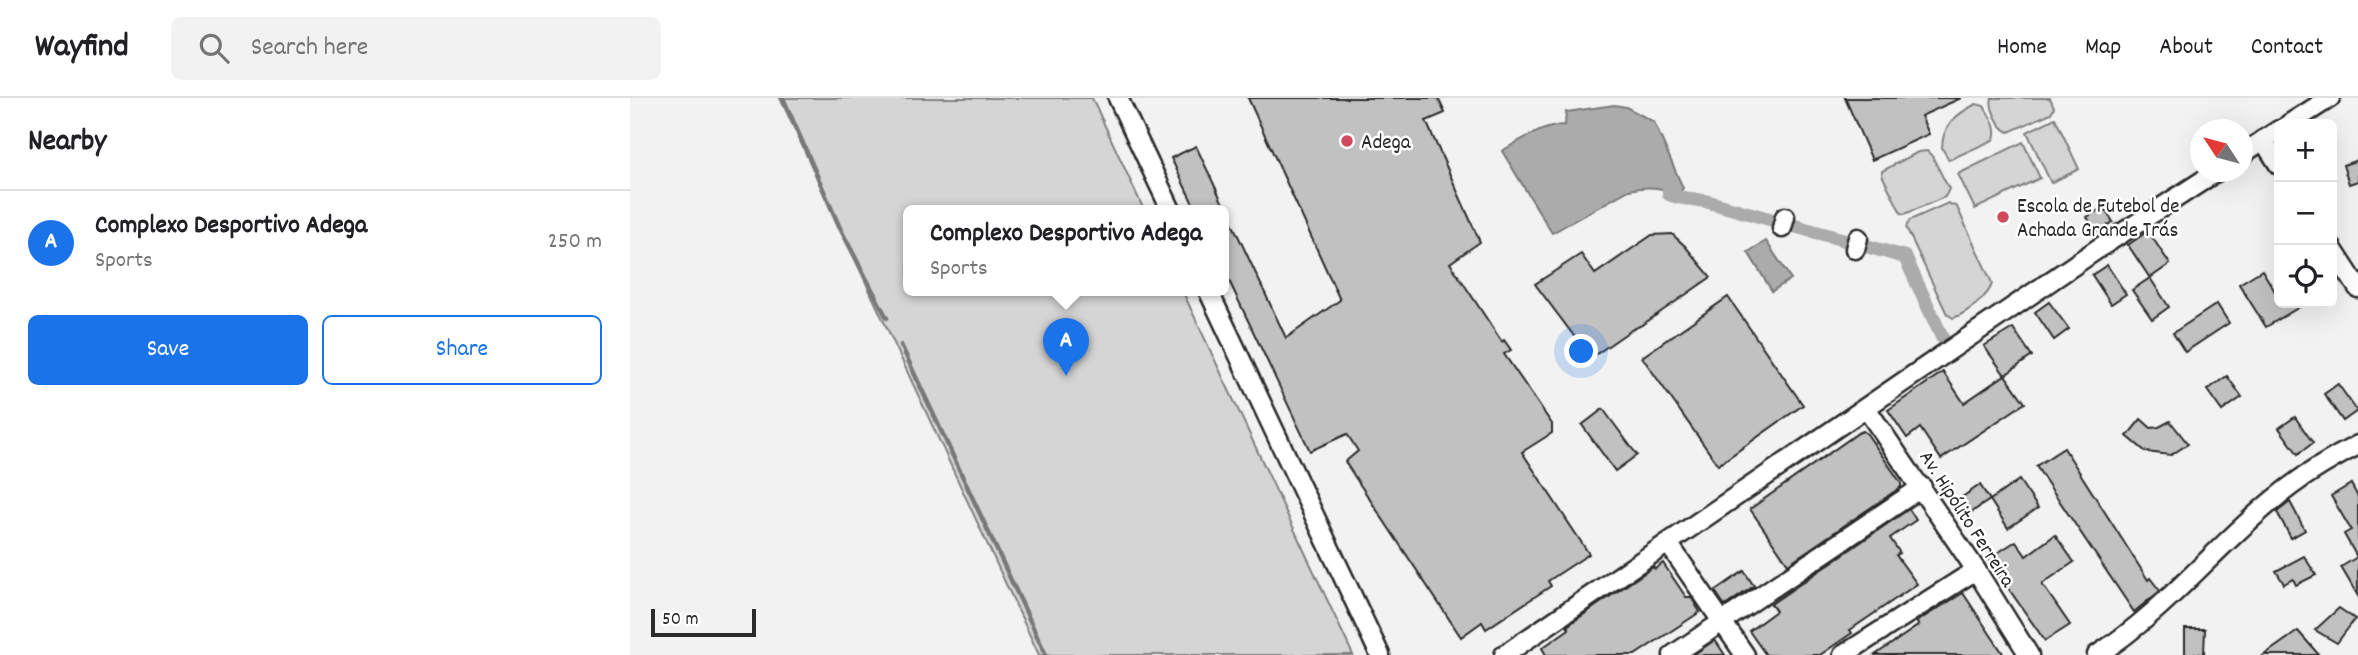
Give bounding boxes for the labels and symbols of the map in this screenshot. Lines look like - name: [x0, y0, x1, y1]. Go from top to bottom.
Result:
- north arrow: [2190, 119, 2253, 182]
- place label: Adega: [1361, 129, 1412, 159]
- marker: Adega: [1339, 133, 1355, 149]
- place label: Escola de Futebol de Achada Grande Trás: [2017, 193, 2179, 247]
- marker: Escola de Futebol de Achada Grande Trás: [1995, 209, 2011, 225]
- pin: A: [1043, 318, 1089, 376]
- your location: [1564, 334, 1598, 368]
- street label: Av. Hipólito Ferreira: [1910, 445, 2022, 595]
- scale bar: [651, 606, 756, 638]

